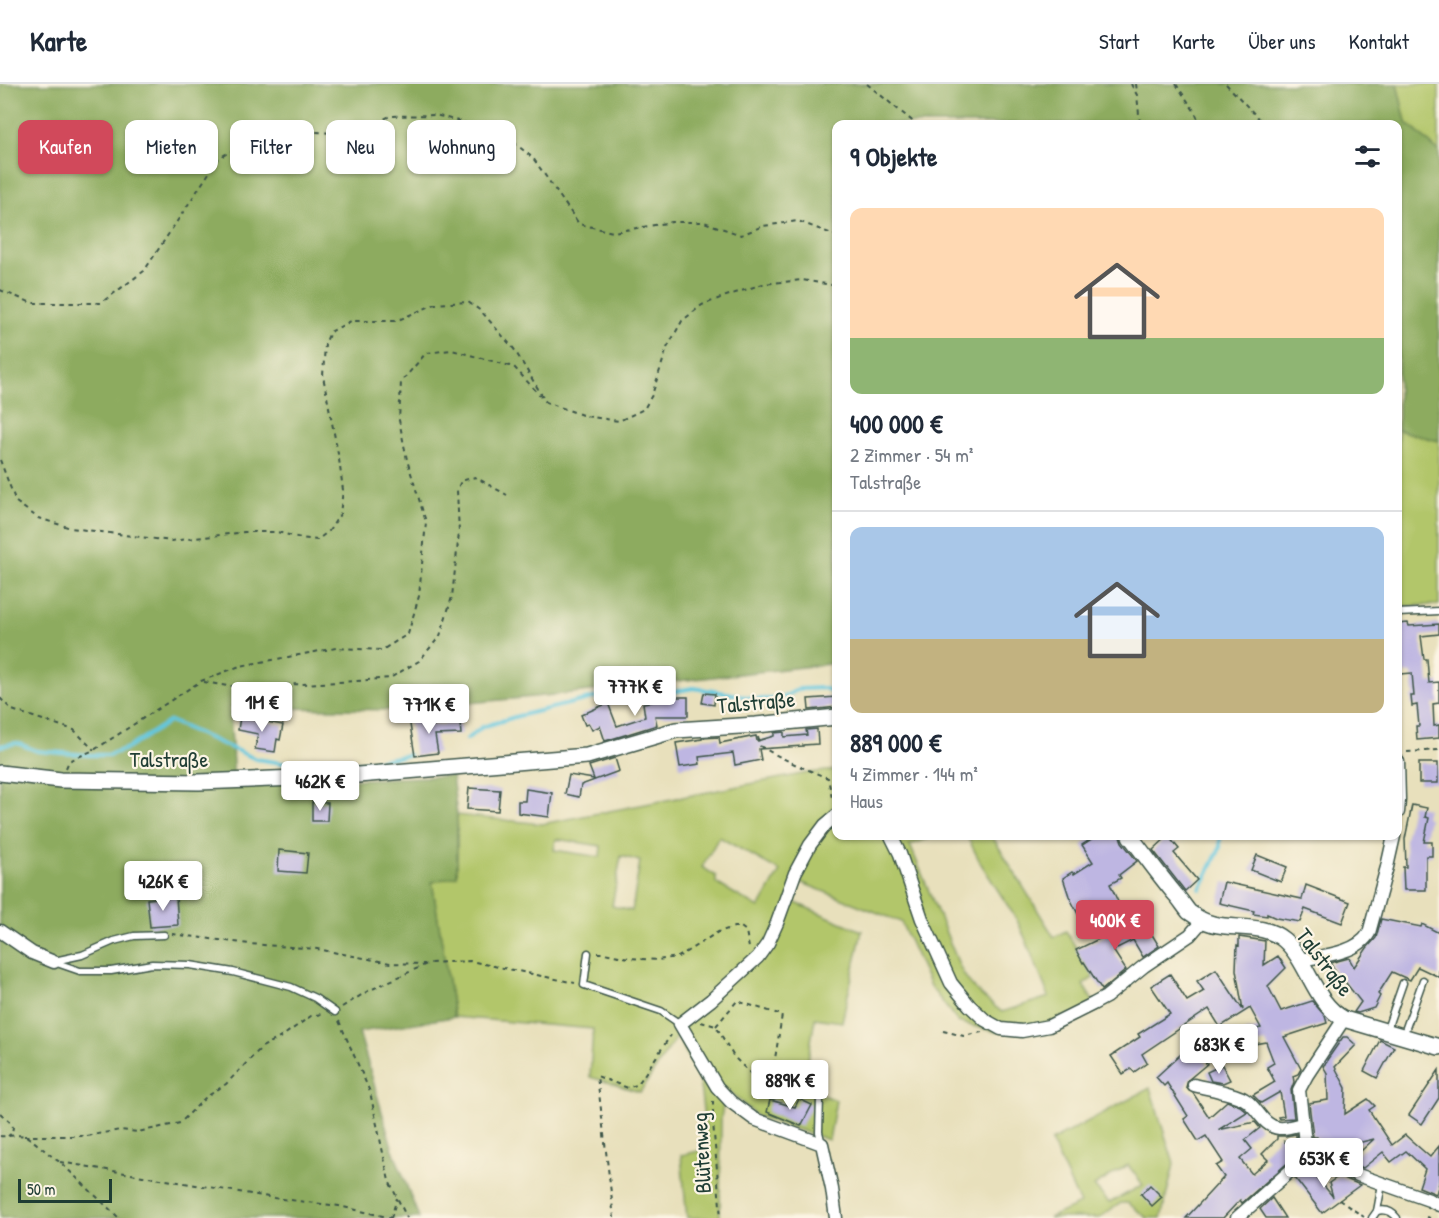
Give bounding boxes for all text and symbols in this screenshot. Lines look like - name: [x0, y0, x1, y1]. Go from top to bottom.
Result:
- text: Karte: [30, 22, 87, 60]
- text: Start: [1099, 27, 1139, 56]
- text: Karte: [1172, 27, 1215, 56]
- text: Über uns: [1248, 27, 1316, 56]
- text: Kontakt: [1349, 27, 1409, 56]
- chip: Kaufen: [18, 120, 113, 174]
- chip: Mieten: [125, 120, 218, 174]
- chip: Filter: [230, 120, 314, 174]
- chip: Neu: [326, 120, 395, 174]
- chip: Wohnung: [407, 120, 516, 174]
- text: 9 Objekte: [850, 139, 937, 174]
- icon: filters: [1351, 140, 1384, 173]
- icon: home: [1063, 247, 1171, 355]
- text: 400 000 €: [850, 406, 942, 441]
- text: 2 Zimmer · 54 m²: [850, 441, 973, 468]
- text: Talstraße: [850, 468, 921, 495]
- icon: home: [1063, 566, 1171, 674]
- pin: 777K €: [586, 666, 684, 717]
- text: 777K €: [608, 672, 662, 699]
- pin: 1M €: [226, 682, 298, 733]
- pin: 771K €: [380, 684, 478, 735]
- street label: Talstraße: [716, 684, 797, 720]
- text: 1M €: [245, 688, 279, 715]
- text: 771K €: [403, 690, 455, 717]
- text: 889 000 €: [850, 725, 941, 760]
- street label: Talstraße: [130, 744, 208, 774]
- text: 4 Zimmer · 144 m²: [850, 760, 978, 787]
- pin: 462K €: [271, 761, 369, 812]
- text: 462K €: [295, 767, 345, 794]
- text: Haus: [850, 787, 883, 814]
- pin: 426K €: [114, 861, 212, 912]
- text: 426K €: [138, 867, 188, 894]
- pin: 400K €: [1066, 900, 1164, 951]
- text: 400K €: [1090, 906, 1140, 933]
- street label: Talstraße: [1289, 922, 1361, 1002]
- pin: 683K €: [1170, 1024, 1268, 1075]
- text: 683K €: [1194, 1030, 1244, 1057]
- pin: 889K €: [741, 1060, 839, 1111]
- text: 889K €: [765, 1066, 815, 1093]
- street label: Blütenweg: [684, 1112, 718, 1194]
- pin: 653K €: [1275, 1138, 1373, 1189]
- text: 653K €: [1299, 1144, 1349, 1171]
- scale bar: [18, 1176, 112, 1204]
- text: 50 m: [27, 1178, 56, 1200]

